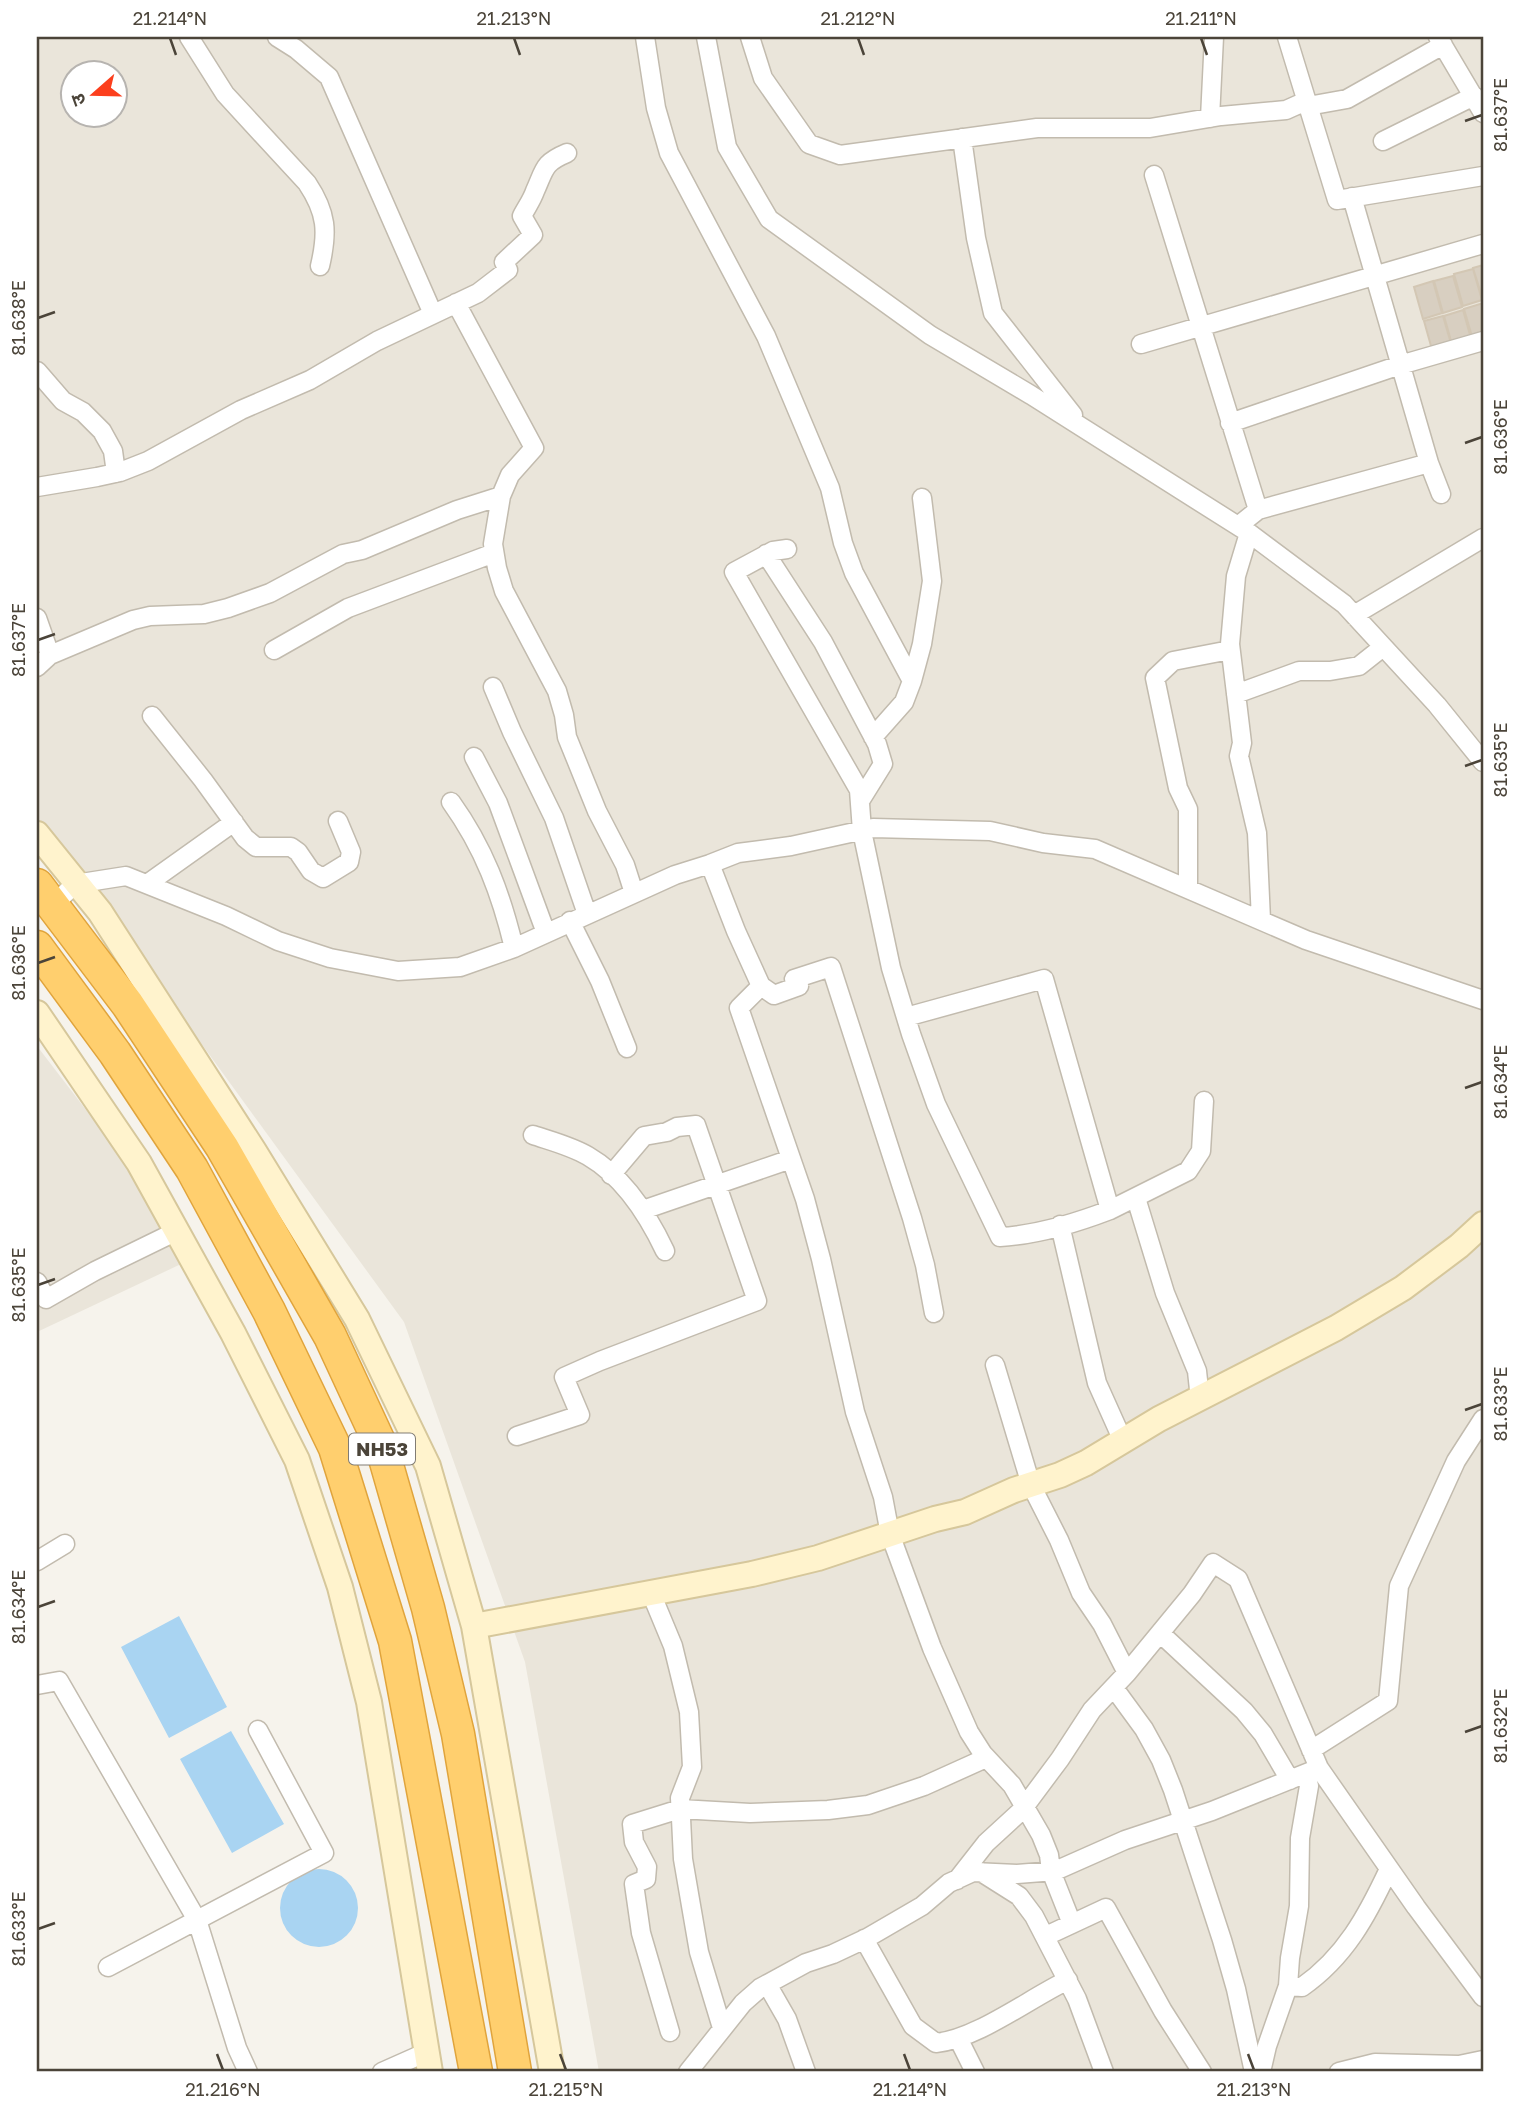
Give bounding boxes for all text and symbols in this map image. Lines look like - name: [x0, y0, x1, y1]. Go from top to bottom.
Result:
- text: 21.214°N: [133, 7, 207, 29]
- text: 21.213°N: [477, 7, 551, 29]
- text: 21.212°N: [821, 7, 895, 29]
- text: 21.211°N: [1165, 7, 1237, 29]
- north arrow: [60, 60, 130, 130]
- text: 81.637°E: [1489, 78, 1511, 152]
- text: उ: [65, 90, 90, 109]
- text: 81.638°E: [7, 280, 29, 356]
- text: 81.636°E: [1489, 399, 1511, 475]
- text: 81.637°E: [7, 603, 29, 677]
- text: 81.635°E: [1489, 723, 1511, 797]
- text: 81.636°E: [7, 925, 29, 1001]
- text: 81.634°E: [1489, 1045, 1511, 1119]
- text: 81.635°E: [7, 1248, 29, 1322]
- text: 81.633°E: [1489, 1366, 1511, 1442]
- road number: NH53: [349, 1434, 415, 1464]
- text: 81.634°E: [7, 1570, 29, 1644]
- text: 81.632°E: [1489, 1689, 1511, 1763]
- text: 81.633°E: [7, 1891, 29, 1967]
- text: 21.216°N: [185, 2078, 261, 2100]
- text: 21.215°N: [529, 2078, 603, 2100]
- text: 21.214°N: [873, 2078, 947, 2100]
- text: 21.213°N: [1217, 2078, 1291, 2100]

